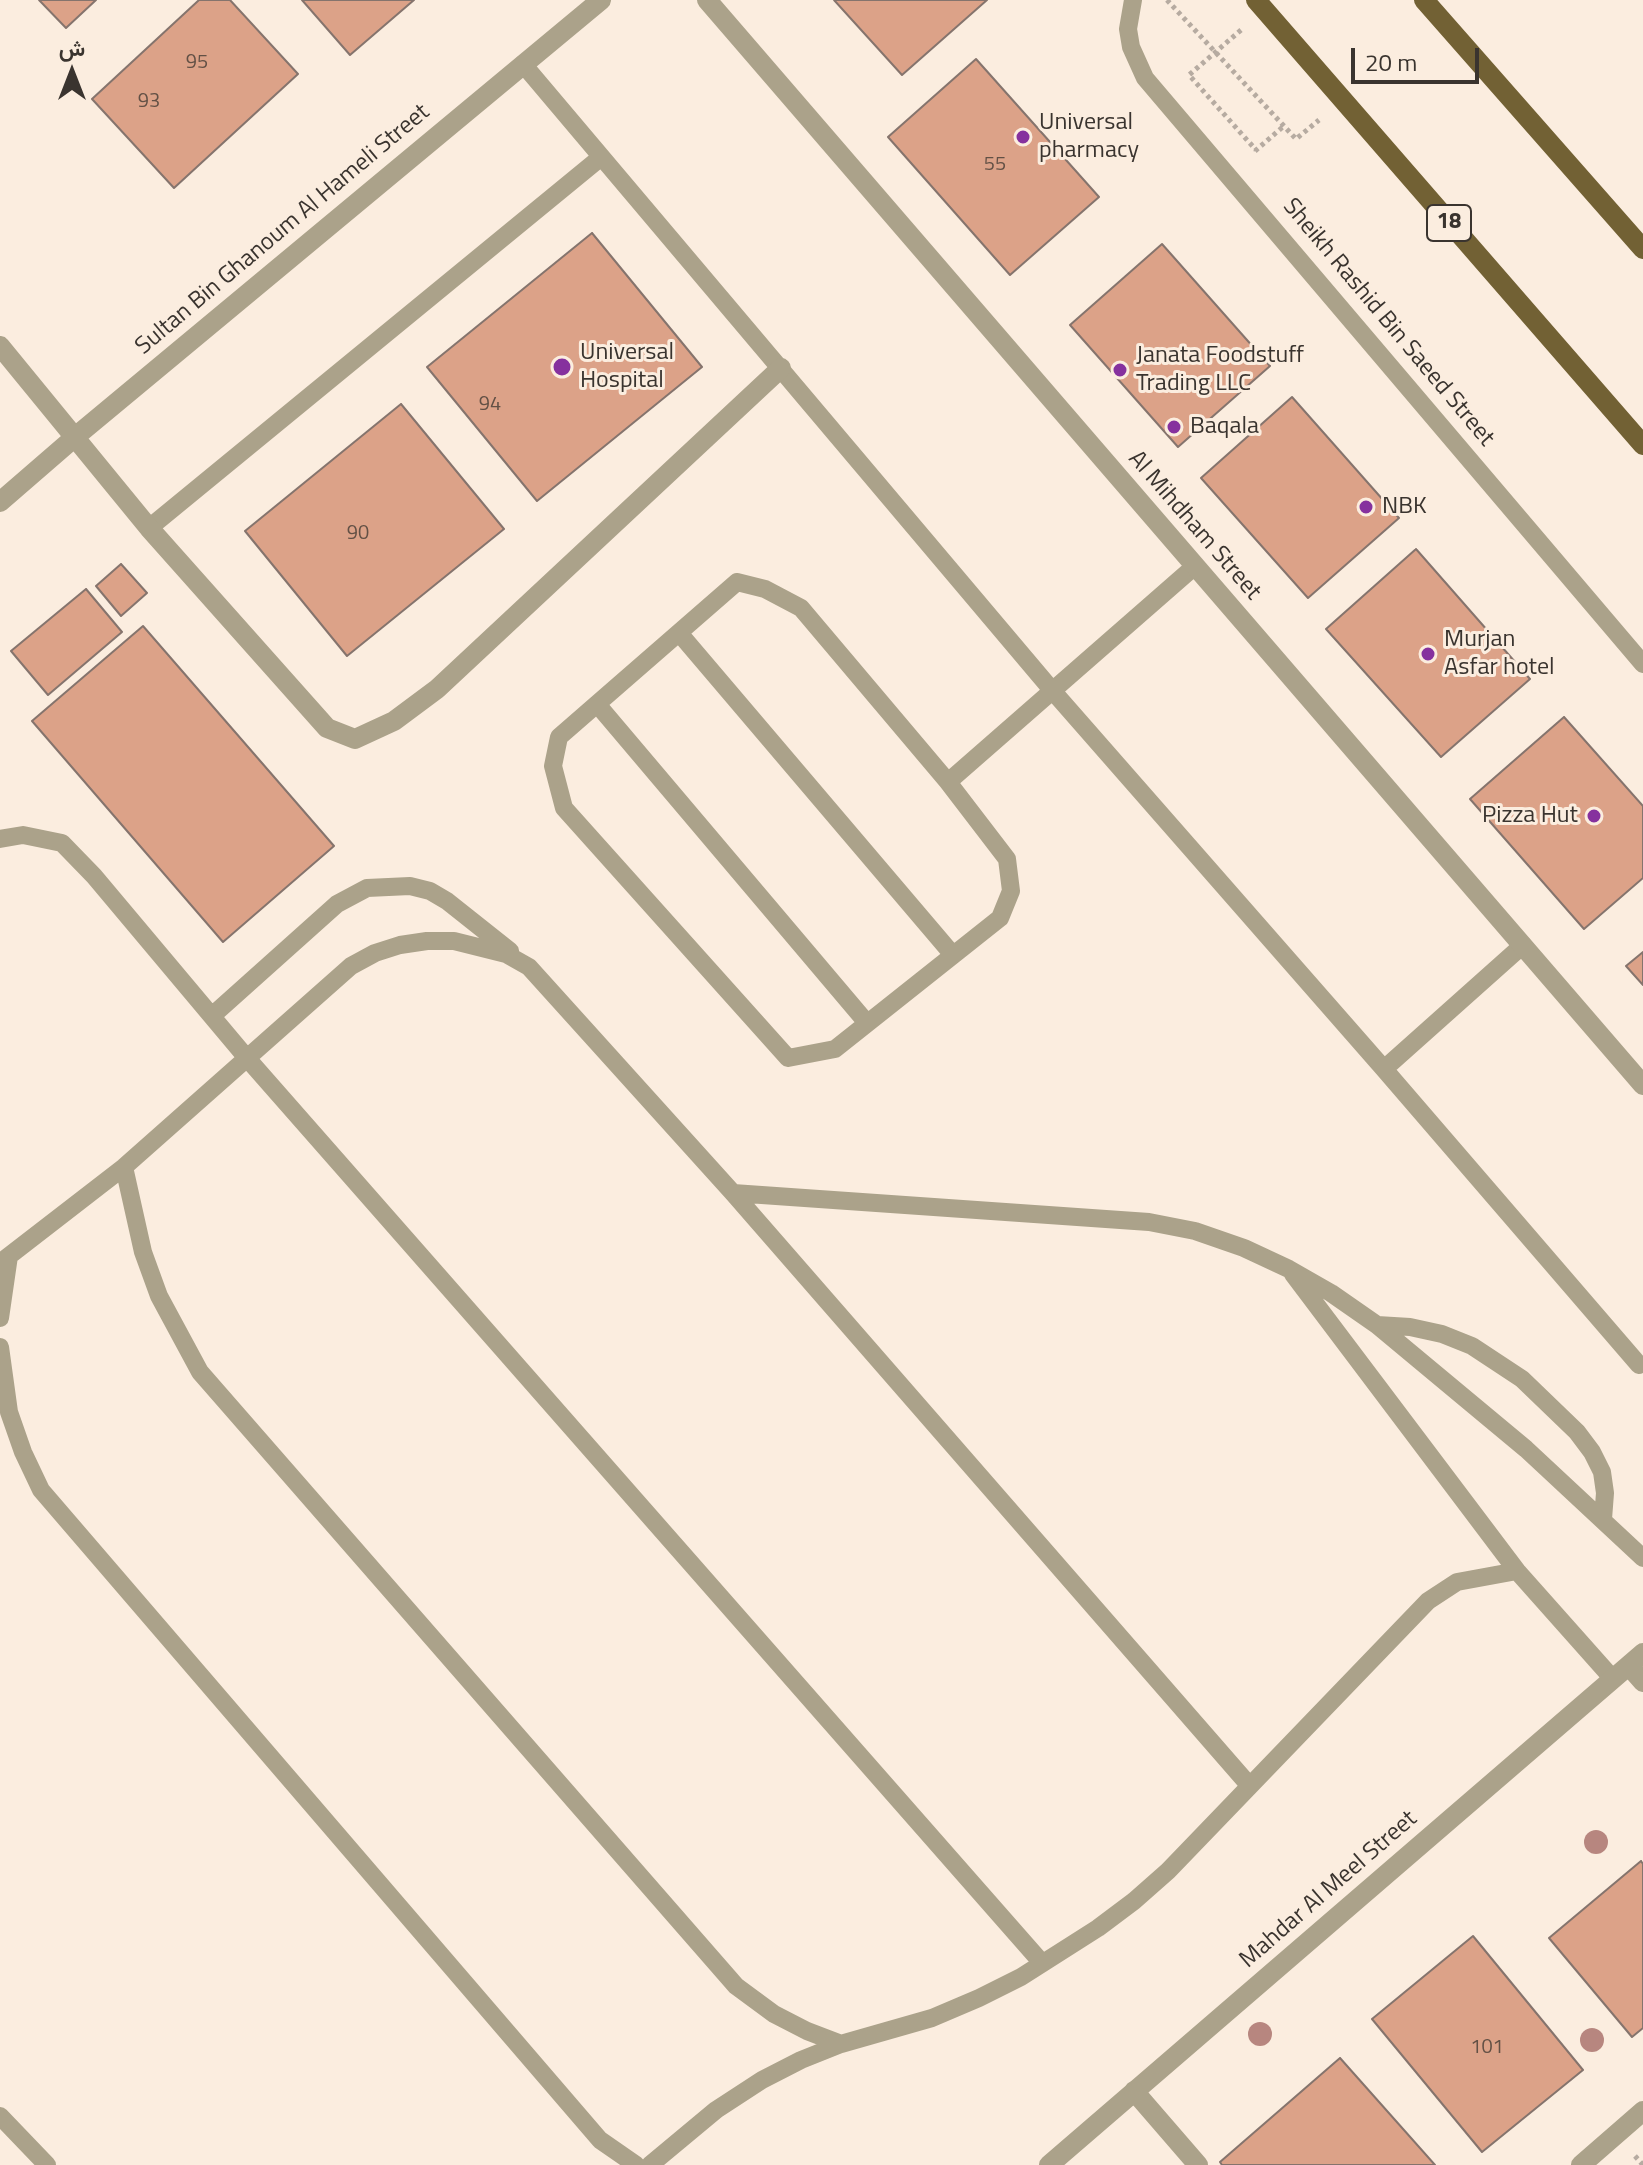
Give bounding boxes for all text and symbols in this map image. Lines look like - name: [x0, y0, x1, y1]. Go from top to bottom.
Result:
- text: ش: [59, 31, 85, 65]
- north arrow: [32, 32, 112, 112]
- scale bar: [1355, 32, 1483, 82]
- text: 20 m: [1365, 44, 1417, 80]
- house number: 95: [186, 51, 208, 75]
- house number: 93: [138, 90, 160, 114]
- street label: Sultan Bin Ghanoum Al Hameli Street: [130, 98, 436, 362]
- place label: Universal pharmacy: [1039, 109, 1139, 165]
- marker: Universal pharmacy: [1014, 128, 1032, 146]
- house number: 55: [984, 153, 1006, 177]
- street label: Sheikh Rashid Bin Saeed Street: [1276, 193, 1500, 453]
- road number: 18: [1427, 205, 1471, 241]
- place label: Universal Hospital: [580, 339, 674, 395]
- place label: Janata Foodstuff Trading LLC: [1136, 342, 1304, 398]
- marker: Universal Hospital: [551, 356, 573, 378]
- marker: Janata Foodstuff Trading LLC: [1111, 361, 1129, 379]
- house number: 94: [479, 393, 501, 417]
- place label: Baqala: [1190, 413, 1259, 441]
- marker: Baqala: [1165, 418, 1183, 436]
- street label: Al Mihdham Street: [1121, 446, 1267, 606]
- place label: NBK: [1382, 493, 1427, 521]
- marker: NBK: [1357, 498, 1375, 516]
- house number: 90: [347, 522, 369, 546]
- place label: Murjan Asfar hotel: [1444, 626, 1555, 682]
- marker: Murjan Asfar hotel: [1419, 645, 1437, 663]
- place label: Pizza Hut: [1482, 802, 1578, 830]
- marker: Pizza Hut: [1585, 807, 1603, 825]
- street label: Mahdar Al Meel Street: [1234, 1805, 1424, 1975]
- house number: 101: [1470, 2036, 1504, 2060]

